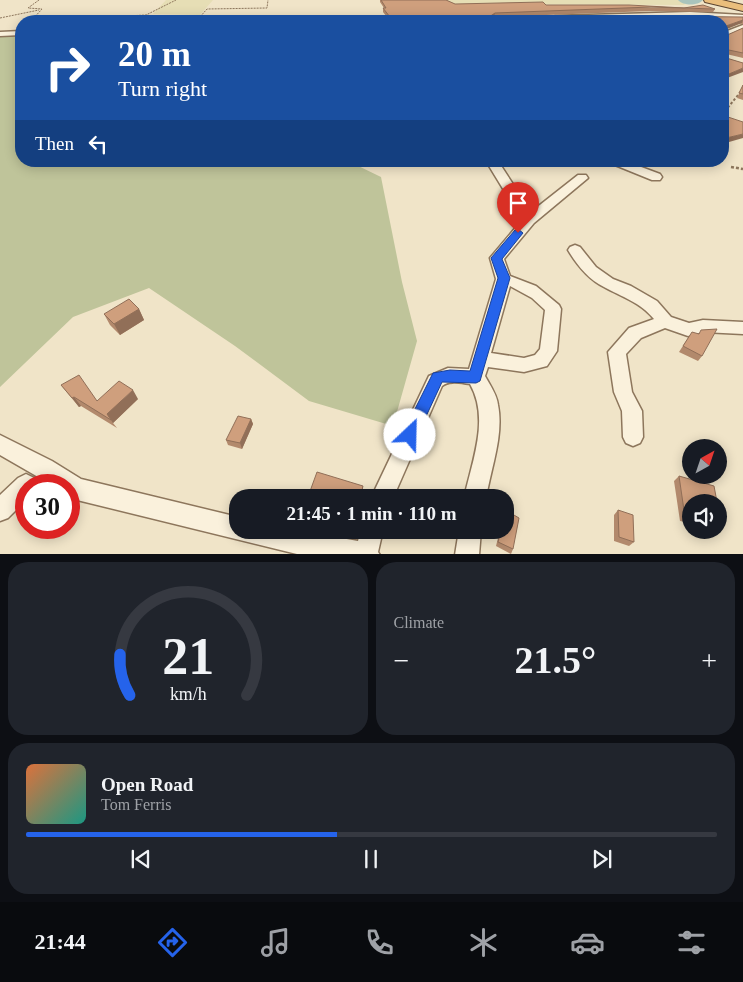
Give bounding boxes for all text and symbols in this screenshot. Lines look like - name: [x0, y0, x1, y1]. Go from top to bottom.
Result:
- icon: right: [35, 35, 100, 100]
- text: 20 m: [118, 35, 191, 74]
- text: Turn right: [118, 76, 207, 101]
- icon: left: [84, 130, 112, 158]
- text: Then: [35, 133, 74, 154]
- pin: [497, 182, 539, 233]
- icon: arrive: [504, 189, 532, 217]
- position arrow: [383, 408, 435, 460]
- north arrow: [682, 439, 728, 484]
- map controls: [682, 439, 727, 539]
- speed limit sign: 30: [15, 474, 80, 539]
- button: sound: [682, 494, 727, 539]
- text: 21:45 · 1 min · 110 m: [287, 503, 456, 524]
- text: Climate: [394, 614, 444, 631]
- text: 21: [162, 628, 214, 685]
- text: 21.5°: [514, 639, 596, 681]
- text: −: [394, 645, 409, 676]
- text: +: [701, 645, 717, 676]
- text: km/h: [169, 684, 206, 704]
- text: Open Road: [101, 774, 193, 795]
- text: Tom Ferris: [101, 796, 171, 813]
- icon: previous: [127, 845, 155, 873]
- icon: pause: [357, 845, 385, 873]
- icon: next: [588, 845, 616, 873]
- icon: directions: [155, 925, 190, 960]
- icon: music: [258, 925, 293, 960]
- icon: phone: [362, 925, 397, 960]
- icon: climate: [466, 925, 501, 960]
- icon: car: [570, 925, 605, 960]
- icon: filters: [674, 925, 709, 960]
- text: 21:44: [34, 929, 86, 954]

